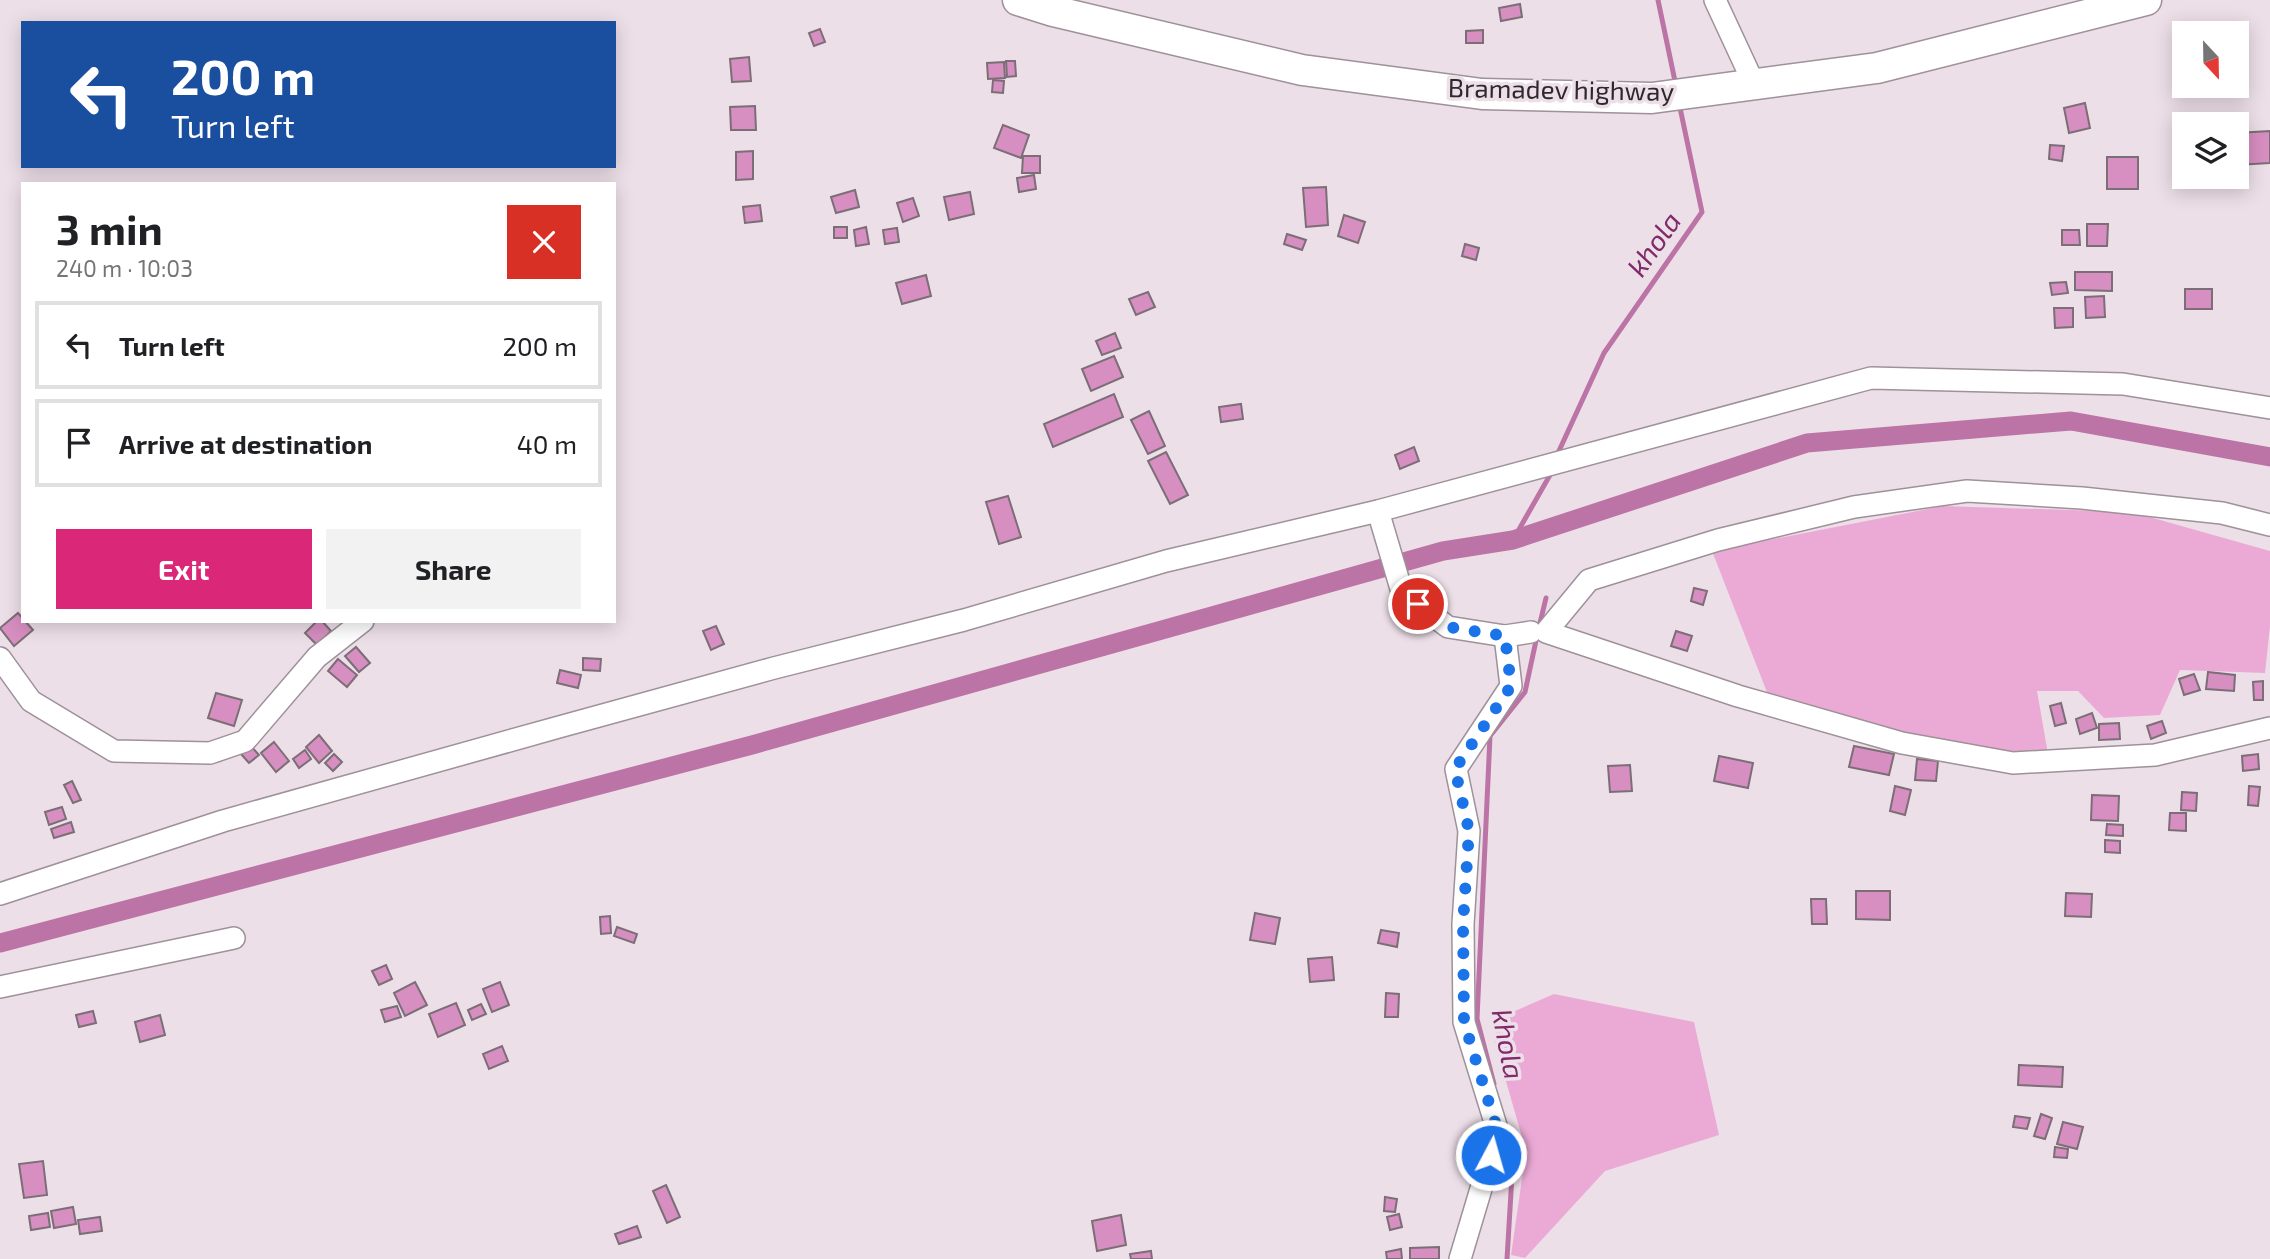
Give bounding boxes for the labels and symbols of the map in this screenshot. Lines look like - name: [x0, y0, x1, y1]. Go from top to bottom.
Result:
- north arrow: [2172, 21, 2249, 98]
- street label: Bramadev highway: [1448, 71, 1675, 106]
- water label: khola: [1619, 205, 1687, 282]
- pin: [1388, 574, 1448, 634]
- water label: khola: [1486, 1006, 1532, 1082]
- position arrow: [1454, 1118, 1528, 1192]

